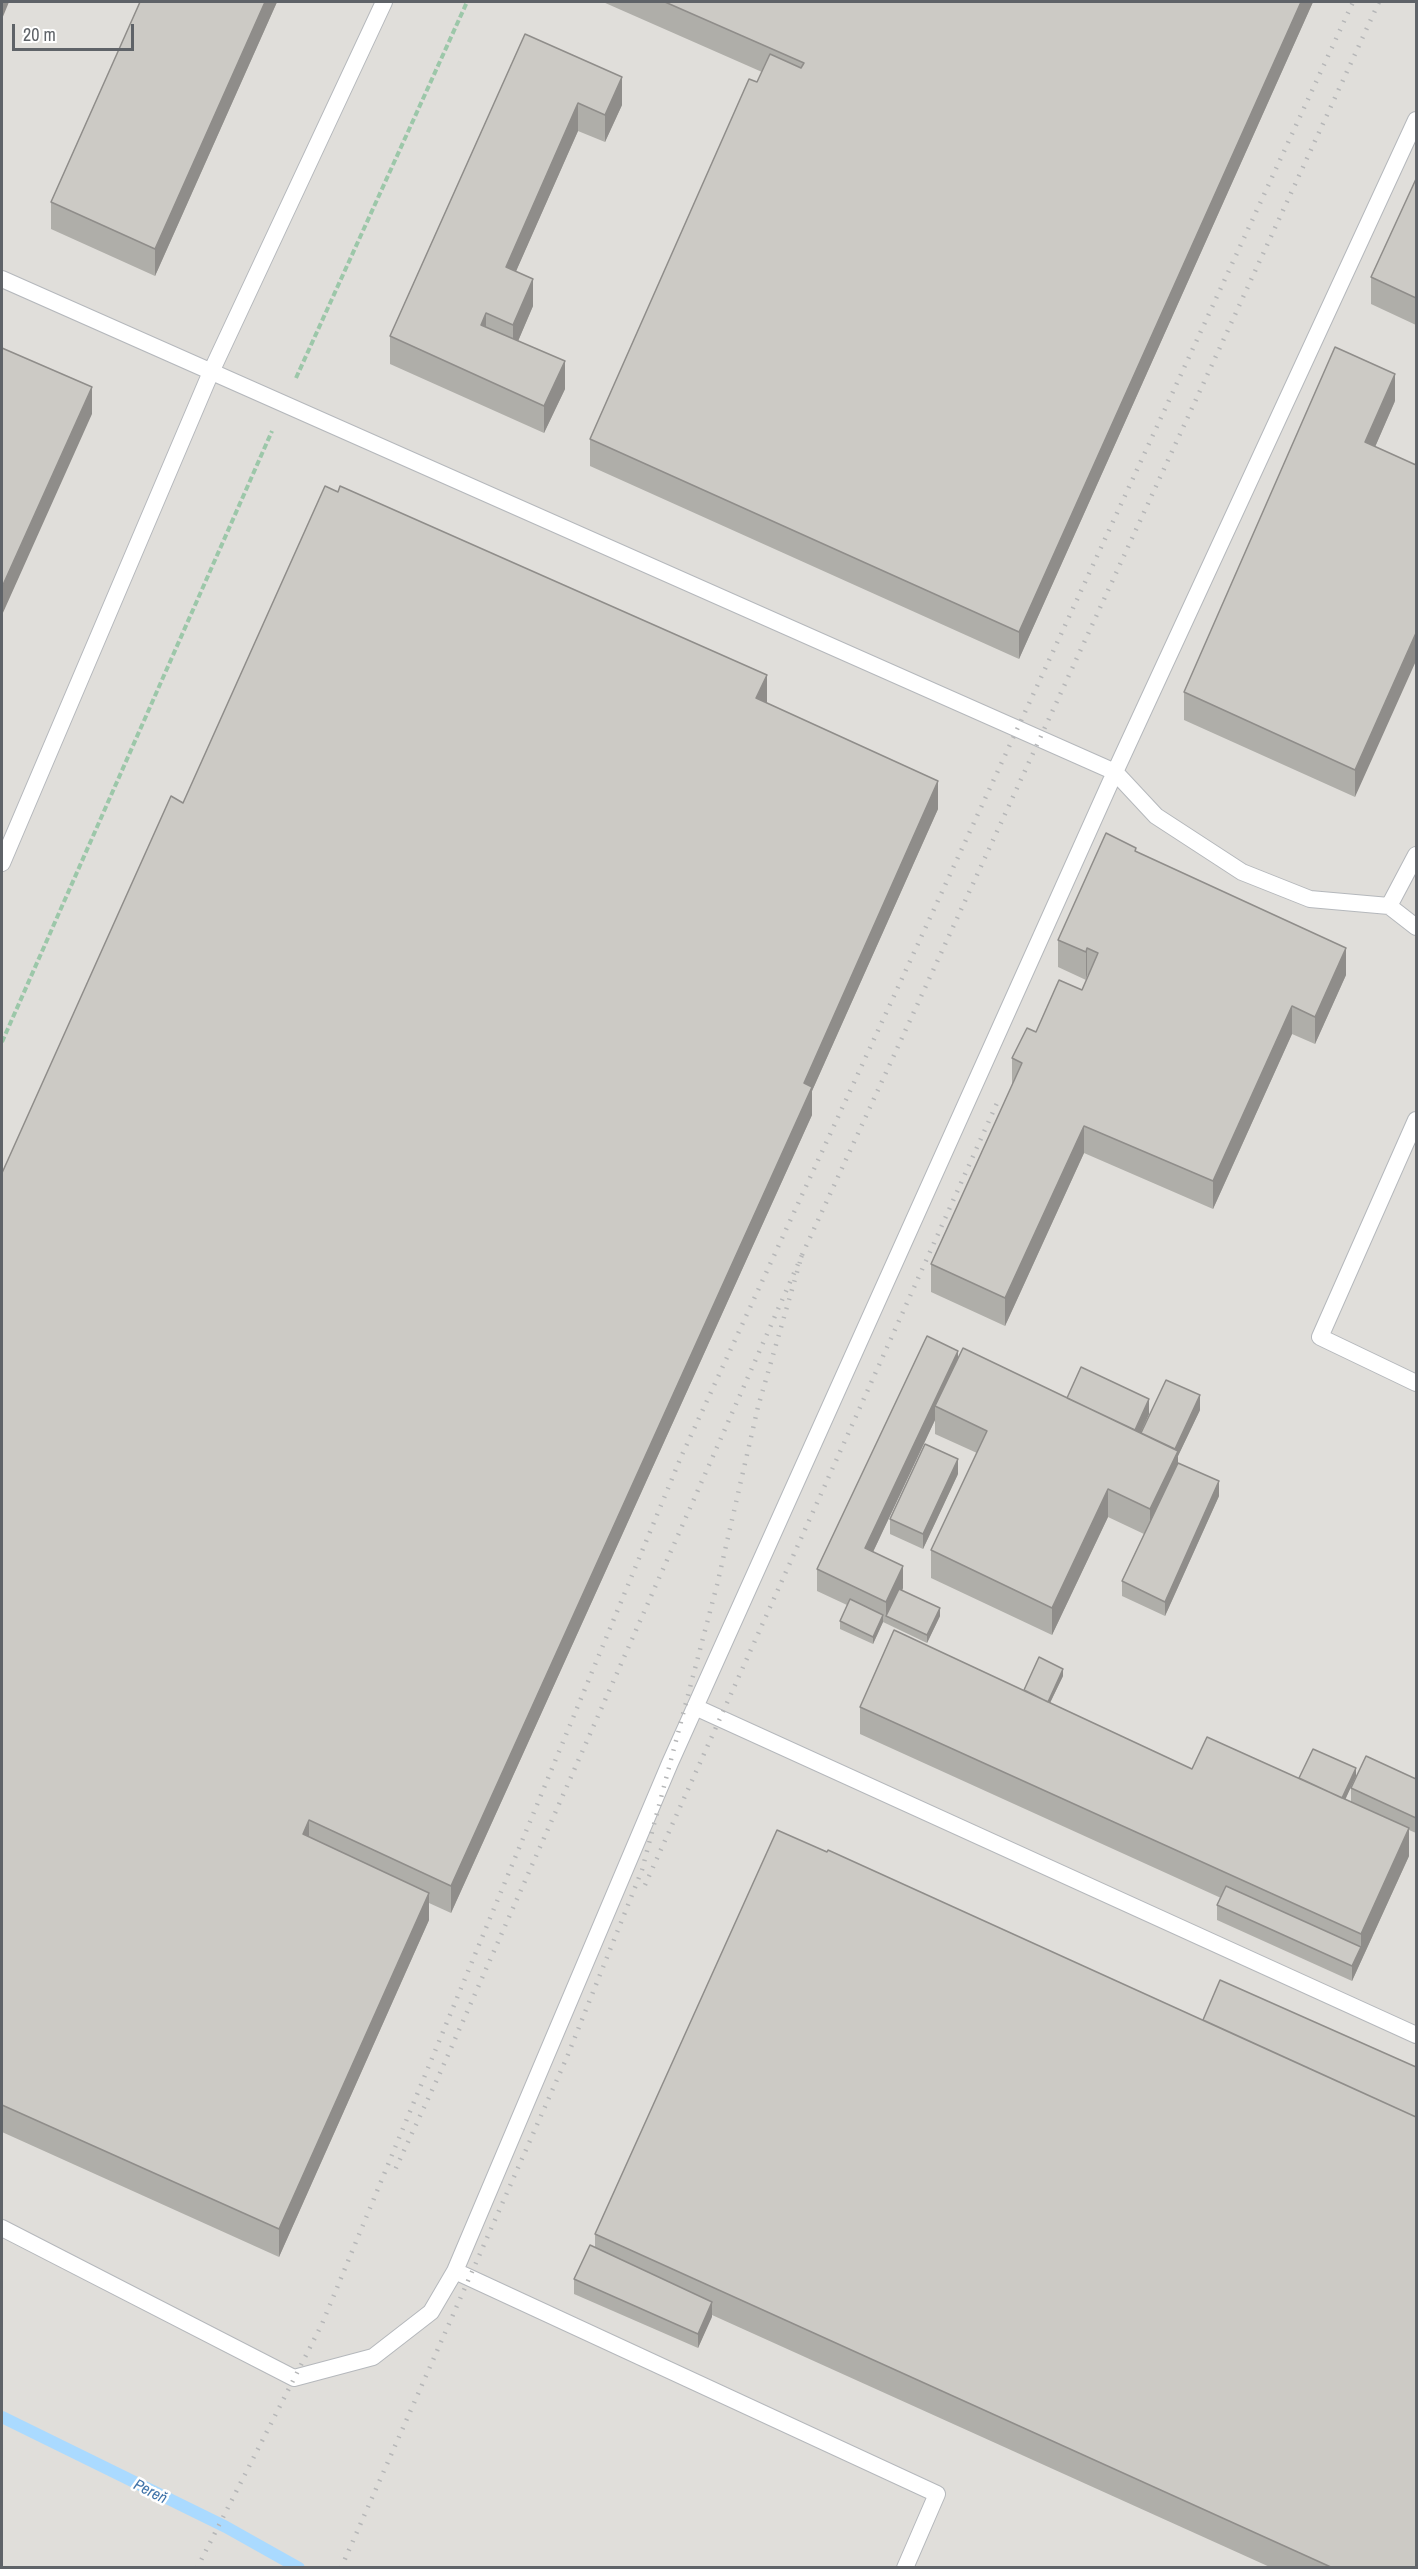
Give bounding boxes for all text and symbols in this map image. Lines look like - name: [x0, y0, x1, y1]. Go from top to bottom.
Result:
- scale bar: [15, 12, 136, 50]
- text: 20 m: [23, 22, 56, 47]
- water label: Pereň: [130, 2475, 170, 2509]

